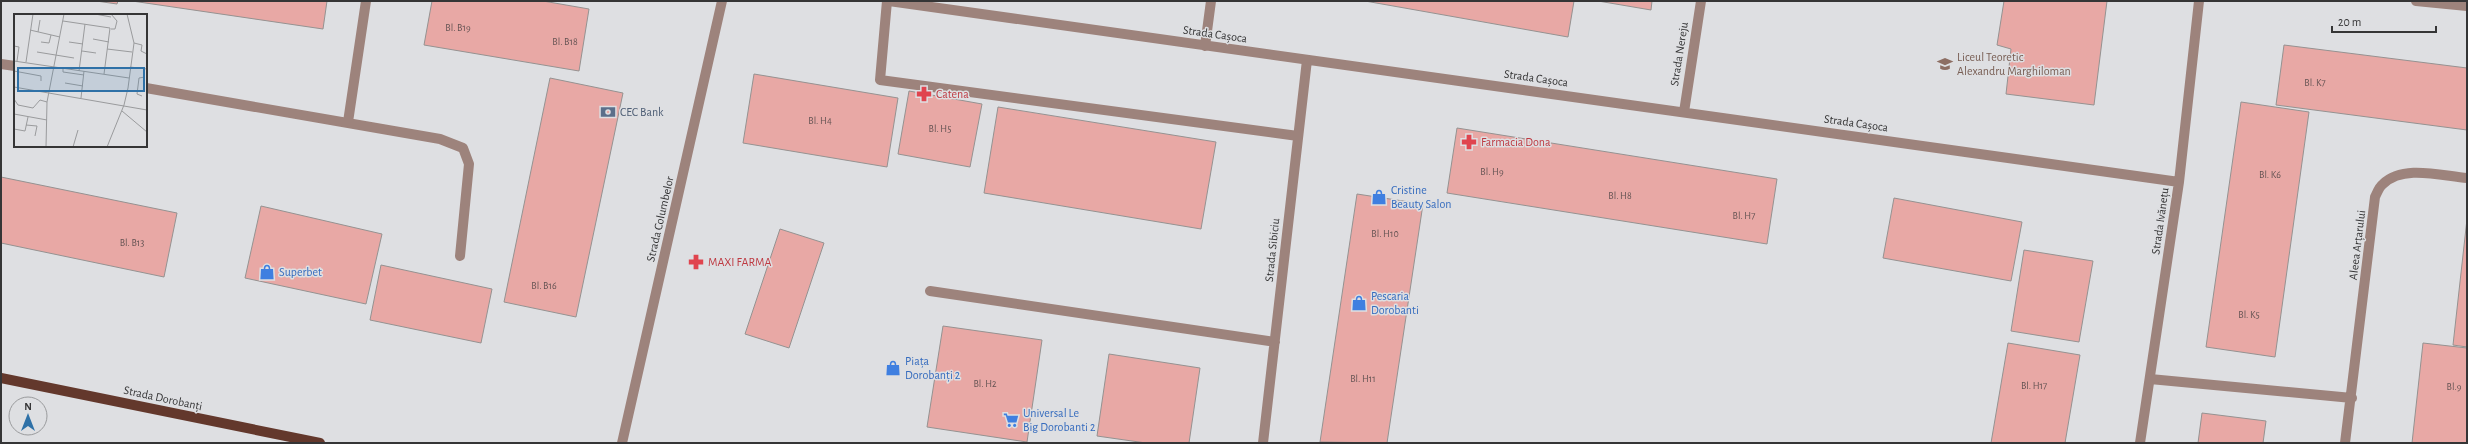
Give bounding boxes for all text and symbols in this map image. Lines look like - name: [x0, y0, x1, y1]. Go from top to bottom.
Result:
- scale bar: [2332, 8, 2436, 34]
- inset map: [14, 14, 147, 147]
- text: 20 m: [2338, 16, 2361, 28]
- street label: Strada Nereju: [1668, 21, 1691, 87]
- house number: Bl. B19: [445, 23, 471, 33]
- street label: Strada Cașoca: [1182, 24, 1248, 46]
- house number: Bl. B18: [552, 37, 578, 47]
- place label: Liceul Teoretic Alexandru Marghiloman: [1957, 51, 2071, 77]
- school or university icon: Liceul Teoretic Alexandru Marghiloman: [1936, 55, 1954, 73]
- street label: Strada Cașoca: [1503, 68, 1569, 90]
- house number: Bl. K7: [2304, 78, 2326, 88]
- pharmacy icon: Catena: [915, 85, 933, 103]
- place label: Catena: [936, 88, 969, 100]
- bank icon: CEC Bank: [599, 103, 617, 121]
- place label: CEC Bank: [620, 106, 664, 118]
- street label: Strada Cașoca: [1823, 113, 1889, 135]
- house number: Bl. H4: [808, 116, 832, 126]
- house number: Bl. H5: [929, 124, 951, 134]
- pharmacy icon: Farmacia Dona: [1460, 133, 1478, 151]
- place label: Farmacia Dona: [1481, 136, 1551, 148]
- house number: Bl. H9: [1480, 167, 1504, 177]
- house number: Bl. K6: [2259, 170, 2281, 180]
- street label: Strada Columbelor: [644, 175, 676, 263]
- place label: Cristine Beauty Salon: [1391, 184, 1451, 211]
- street label: Strada Ivănețu: [2149, 187, 2173, 255]
- shop icon: Cristine Beauty Salon: [1370, 188, 1388, 206]
- house number: Bl. H8: [1608, 191, 1632, 201]
- street label: Aleea Arțarului: [2347, 209, 2369, 281]
- house number: Bl. H7: [1733, 211, 1755, 221]
- street label: Strada Sibiciu: [1263, 218, 1281, 282]
- house number: Bl. H10: [1371, 229, 1399, 239]
- house number: Bl. B13: [120, 238, 144, 248]
- pharmacy icon: MAXI FARMA: [687, 253, 705, 271]
- place label: MAXI FARMA: [708, 256, 772, 268]
- shop icon: Superbet: [258, 263, 276, 281]
- place label: Superbet: [279, 266, 322, 278]
- house number: Bl. B16: [531, 281, 557, 291]
- place label: Pescaria Dorobanti: [1371, 290, 1419, 316]
- shop icon: Pescaria Dorobanti: [1350, 294, 1368, 312]
- house number: Bl. K5: [2238, 310, 2260, 320]
- place label: Piața Dorobanți 2: [905, 355, 961, 383]
- shop icon: Piața Dorobanți 2: [884, 359, 902, 377]
- house number: Bl. H11: [1350, 374, 1376, 384]
- house number: Bl. H2: [973, 379, 997, 389]
- house number: Bl. H17: [2021, 381, 2047, 391]
- house number: Bl.9: [2447, 382, 2462, 392]
- street label: Strada Dorobanți: [122, 384, 204, 414]
- north arrow: [8, 396, 48, 436]
- text: N: [24, 401, 32, 412]
- place label: Universal Le Big Dorobanti 2: [1023, 407, 1096, 433]
- supermarket icon: Universal Le Big Dorobanti 2: [1002, 411, 1020, 429]

